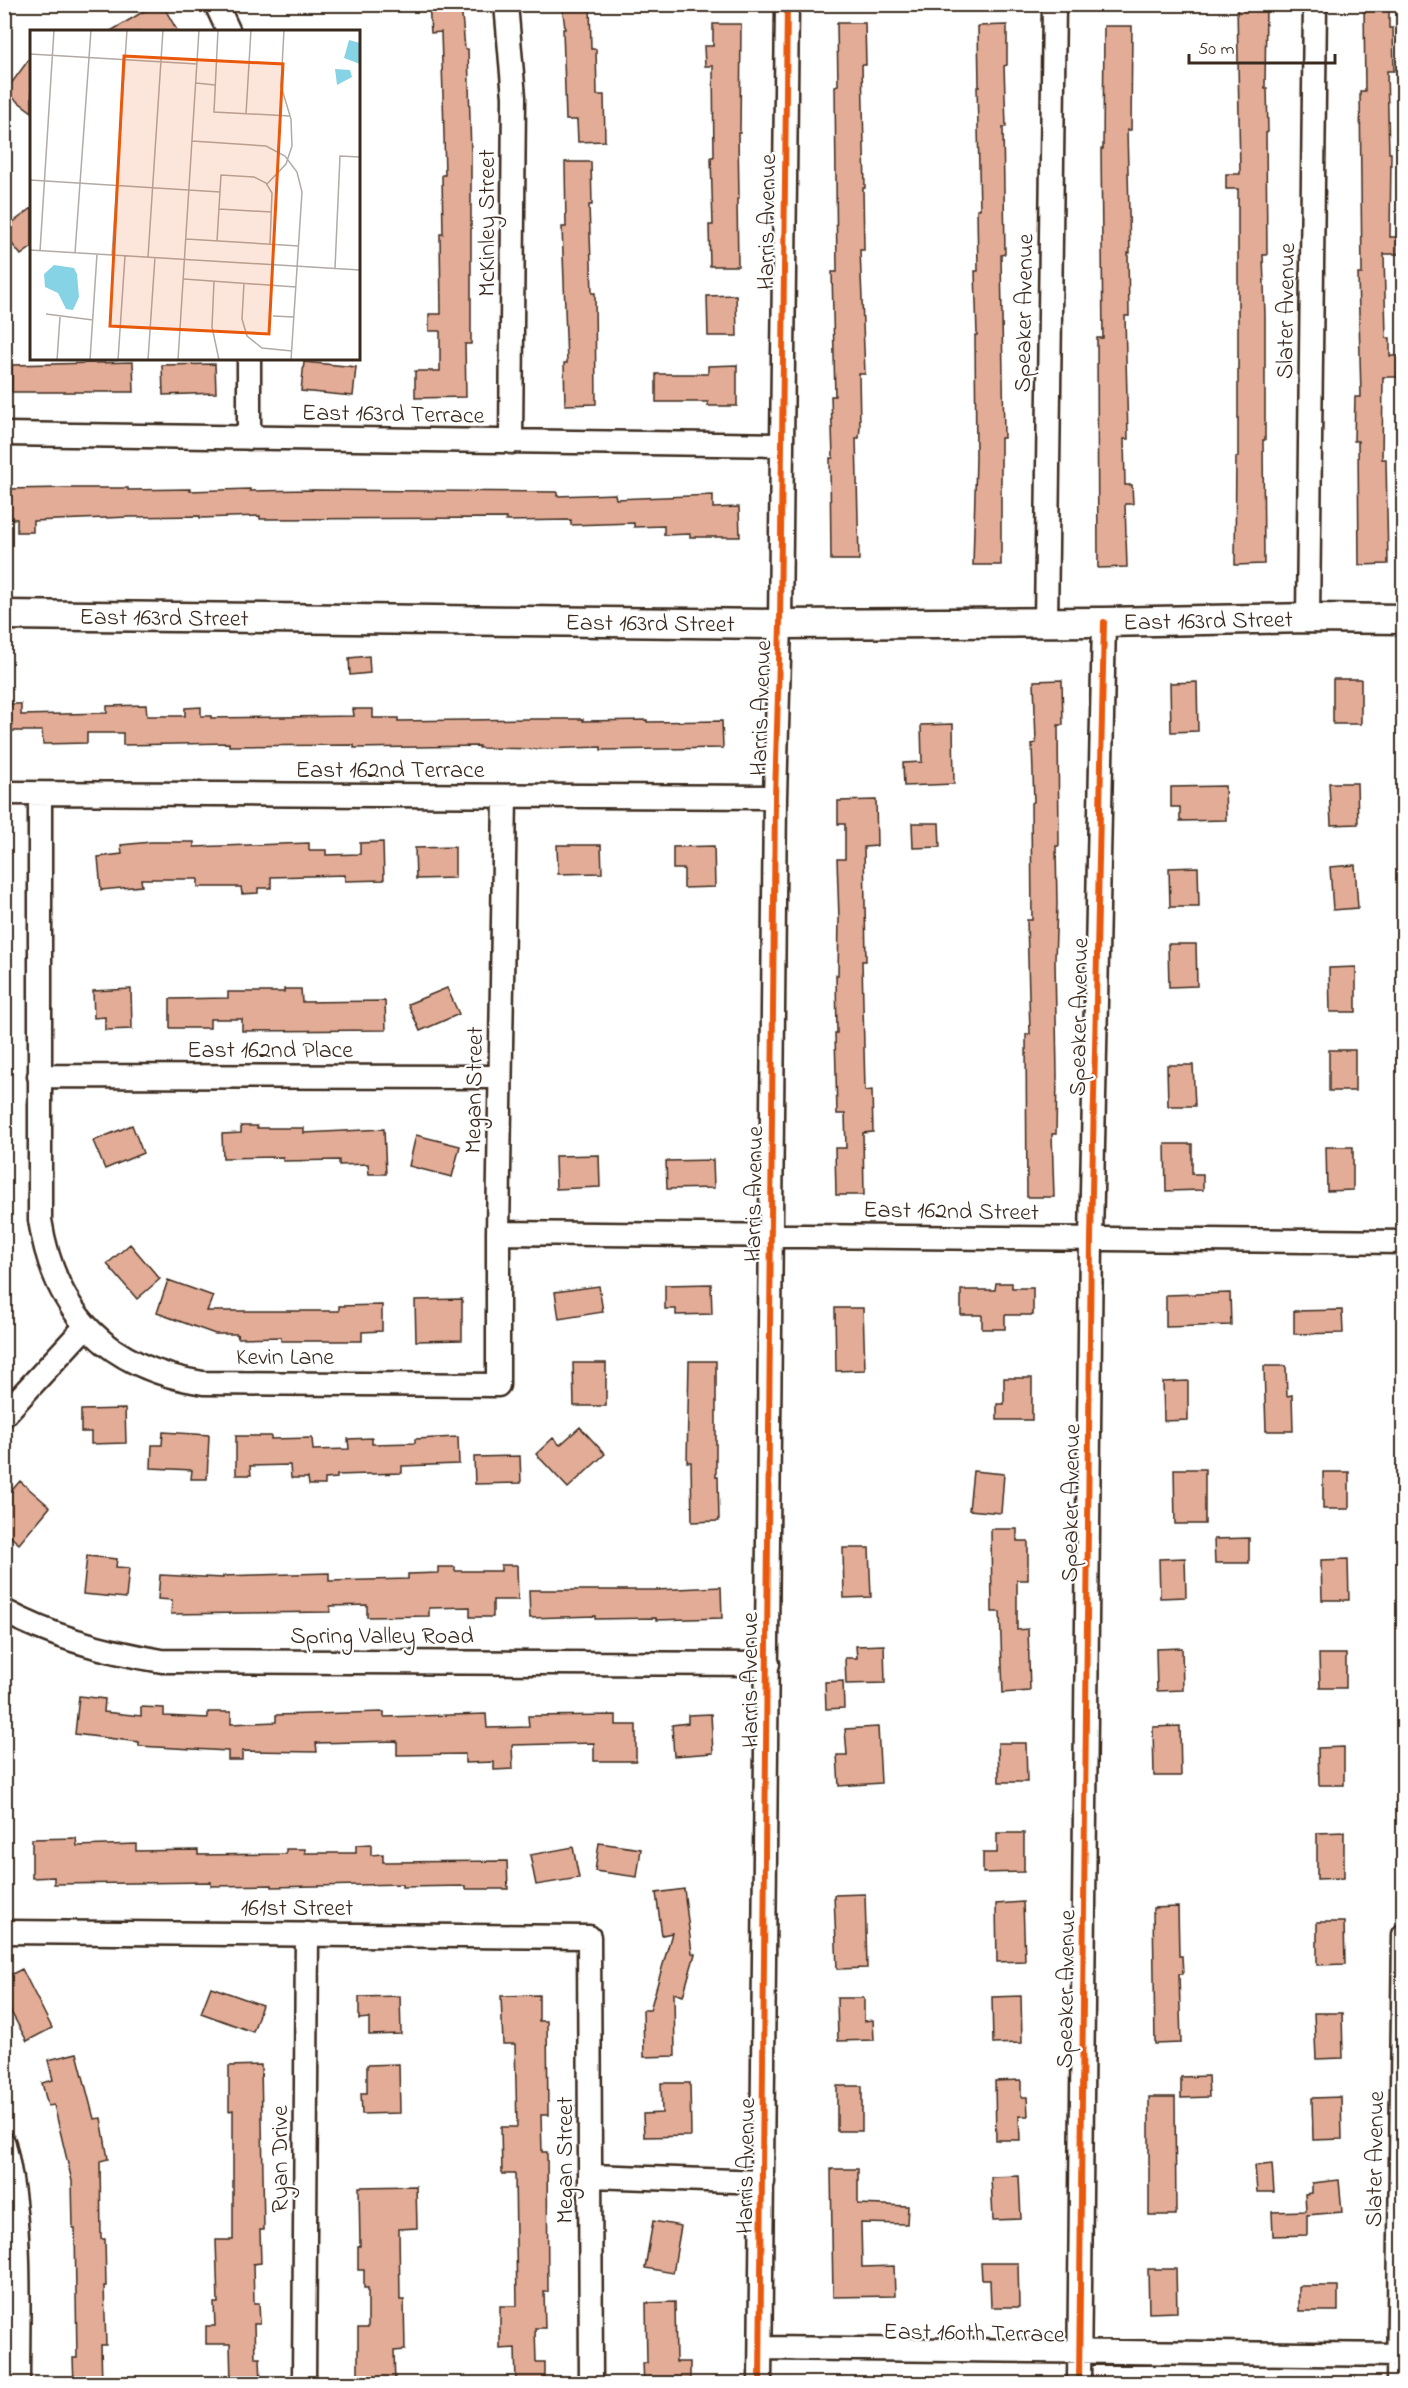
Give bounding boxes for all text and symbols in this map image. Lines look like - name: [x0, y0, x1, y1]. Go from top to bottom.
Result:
- scale bar: [1189, 27, 1334, 65]
- inset map: [30, 30, 360, 360]
- text: 50 m: [1198, 37, 1235, 63]
- street label: McKinley Street: [471, 149, 507, 297]
- street label: Harris Avenue: [750, 153, 787, 290]
- street label: Speaker Avenue: [1007, 233, 1044, 393]
- street label: Slater Avenue: [1269, 242, 1306, 380]
- street label: East 163rd Terrace: [301, 396, 485, 435]
- street label: East 163rd Street: [79, 601, 249, 638]
- street label: East 163rd Street: [1123, 603, 1293, 642]
- street label: East 163rd Street: [565, 607, 735, 643]
- street label: Harris Avenue: [743, 639, 782, 777]
- street label: East 162nd Terrace: [296, 754, 485, 789]
- street label: Speaker Avenue: [1062, 937, 1099, 1097]
- street label: Megan Street: [457, 1026, 494, 1154]
- street label: East 162nd Place: [187, 1034, 353, 1069]
- street label: Harris Avenue: [737, 1125, 774, 1262]
- street label: East 162nd Street: [863, 1193, 1039, 1232]
- street label: Kevin Lane: [236, 1341, 334, 1376]
- street label: Speaker Avenue: [1054, 1423, 1091, 1583]
- street label: Harris Avenue: [734, 1612, 769, 1748]
- street label: Spring Valley Road: [290, 1620, 474, 1656]
- street label: 161st Street: [241, 1892, 353, 1927]
- street label: Speaker Avenue: [1049, 1909, 1086, 2069]
- street label: Slater Avenue: [1358, 2090, 1395, 2228]
- street label: Megan Street: [549, 2096, 584, 2224]
- street label: Harris Avenue: [729, 2097, 766, 2234]
- street label: Ryan Drive: [264, 2105, 300, 2213]
- street label: East 160th Terrace: [883, 2315, 1065, 2354]

